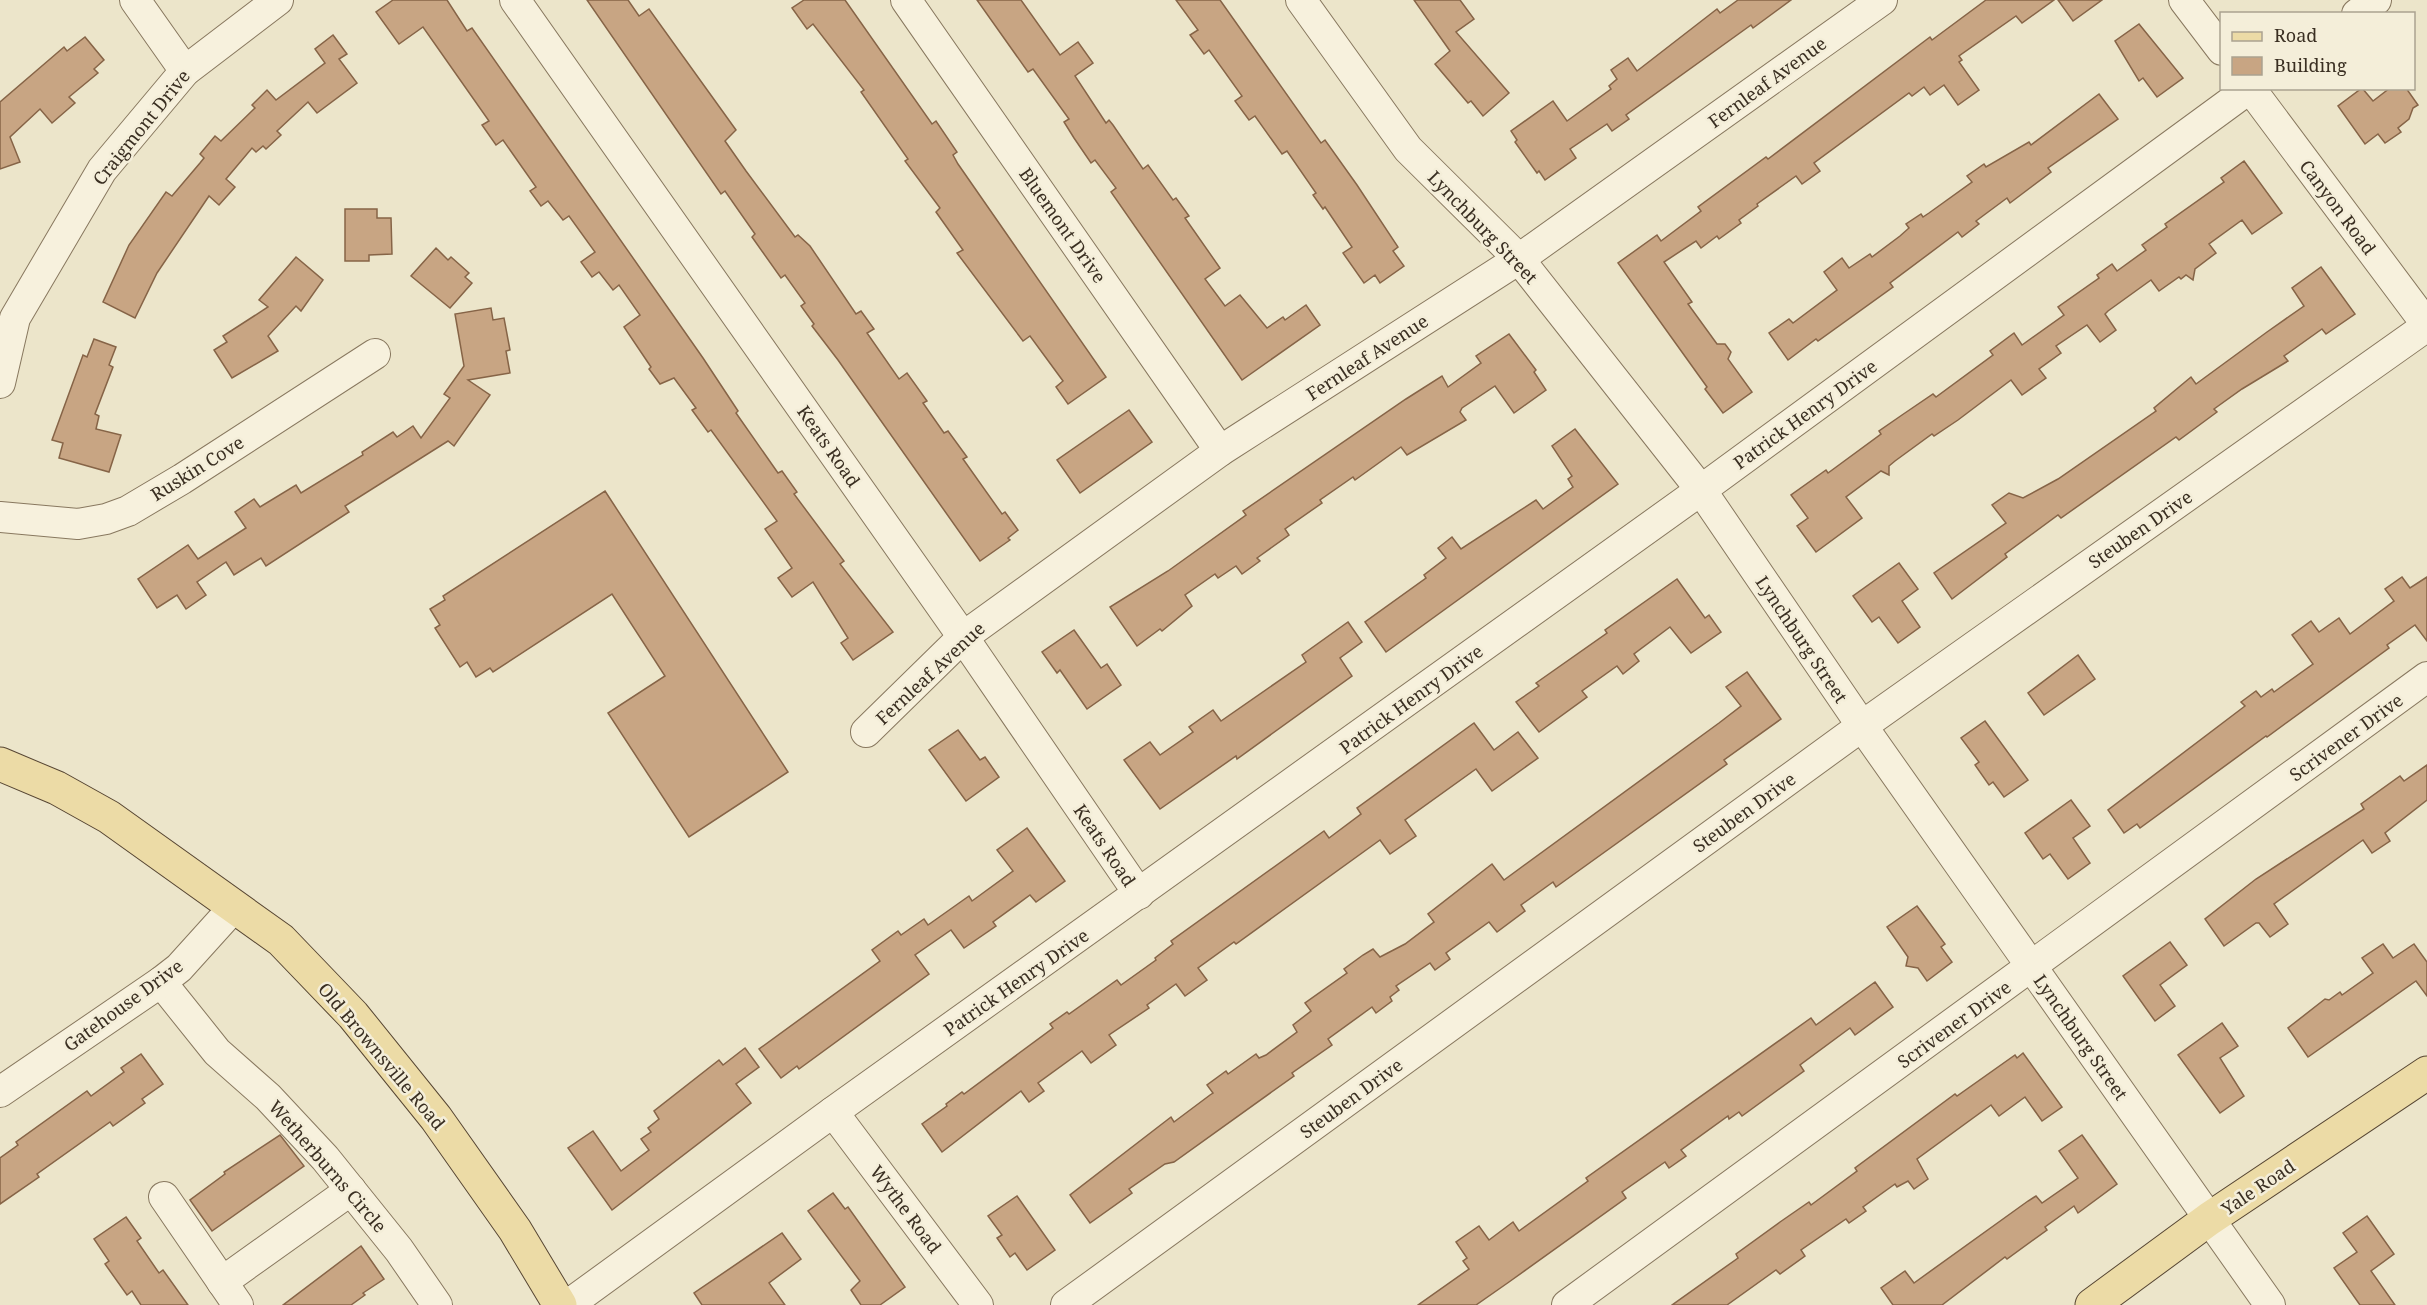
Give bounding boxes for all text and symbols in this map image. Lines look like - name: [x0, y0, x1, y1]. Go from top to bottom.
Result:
- legend: [2220, 12, 2415, 90]
- text: Road: [2274, 23, 2317, 47]
- street label: Fernleaf Avenue: [1703, 31, 1831, 133]
- text: Building: [2274, 53, 2347, 77]
- street label: Craigmont Drive: [87, 64, 195, 190]
- street label: Canyon Road: [2295, 155, 2381, 259]
- street label: Bluemont Drive: [1014, 162, 1112, 288]
- street label: Lynchburg Street: [1423, 165, 1543, 289]
- street label: Fernleaf Avenue: [1301, 309, 1433, 405]
- street label: Patrick Henry Drive: [1728, 354, 1882, 474]
- street label: Keats Road: [792, 400, 866, 492]
- street label: Ruskin Cove: [146, 430, 248, 506]
- street label: Steuben Drive: [2083, 484, 2197, 574]
- street label: Lynchburg Street: [1751, 571, 1853, 707]
- street label: Fernleaf Avenue: [870, 616, 990, 730]
- street label: Patrick Henry Drive: [1334, 639, 1488, 759]
- street label: Scrivener Drive: [2284, 688, 2408, 786]
- street label: Steuben Drive: [1688, 767, 1800, 857]
- street label: Keats Road: [1069, 799, 1141, 891]
- street label: Patrick Henry Drive: [939, 923, 1093, 1041]
- street label: Gatehouse Drive: [59, 954, 187, 1056]
- street label: Lynchburg Street: [2029, 969, 2133, 1105]
- street label: Scrivener Drive: [1892, 975, 2016, 1073]
- street label: Old Brownsville Road: [313, 977, 451, 1135]
- street label: Steuben Drive: [1295, 1053, 1407, 1143]
- street label: Wetherburns Circle: [264, 1095, 392, 1237]
- street label: Yale Road: [2216, 1154, 2299, 1221]
- street label: Wythe Road: [865, 1160, 947, 1258]

